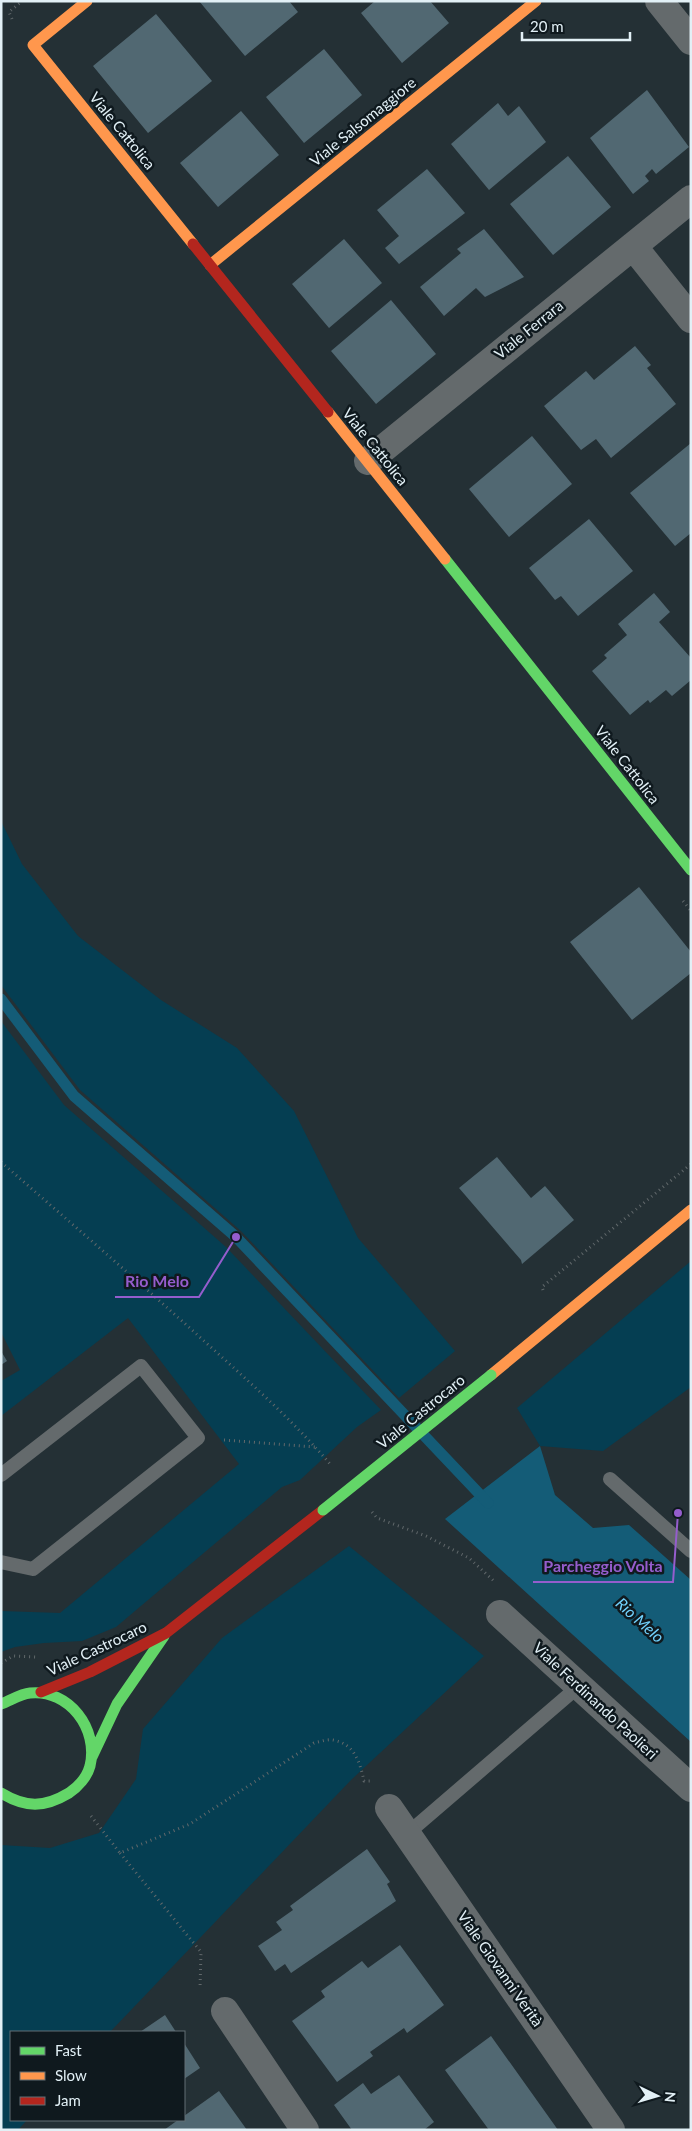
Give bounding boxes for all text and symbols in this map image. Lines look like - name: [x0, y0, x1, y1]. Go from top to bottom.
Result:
- scale bar: [522, 10, 630, 42]
- text: 20 m: [530, 17, 564, 35]
- street label: Viale Salsomaggiore: [306, 73, 419, 169]
- street label: Viale Cattolica: [86, 88, 159, 173]
- street label: Viale Ferrara: [490, 296, 566, 362]
- street label: Viale Cattolica: [339, 404, 412, 489]
- street label: Viale Cattolica: [592, 722, 664, 807]
- callout: Rio Melo: [115, 1266, 199, 1297]
- text: Rio Melo: [125, 1271, 189, 1290]
- street label: Viale Castrocaro: [373, 1370, 468, 1452]
- callout: Parcheggio Volta: [533, 1551, 673, 1582]
- text: Parcheggio Volta: [543, 1556, 663, 1575]
- water label: Rio Melo: [612, 1593, 668, 1646]
- street label: Viale Castrocaro: [44, 1617, 149, 1679]
- street label: Viale Ferdinando Paolieri: [530, 1638, 662, 1763]
- street label: Viale Giovanni Verità: [454, 1907, 547, 2030]
- legend: [10, 2031, 185, 2121]
- text: Fast: [55, 2041, 82, 2059]
- text: Slow: [55, 2066, 87, 2084]
- north arrow: [632, 2071, 682, 2121]
- text: Jam: [55, 2091, 81, 2109]
- text: N: [662, 2091, 679, 2103]

